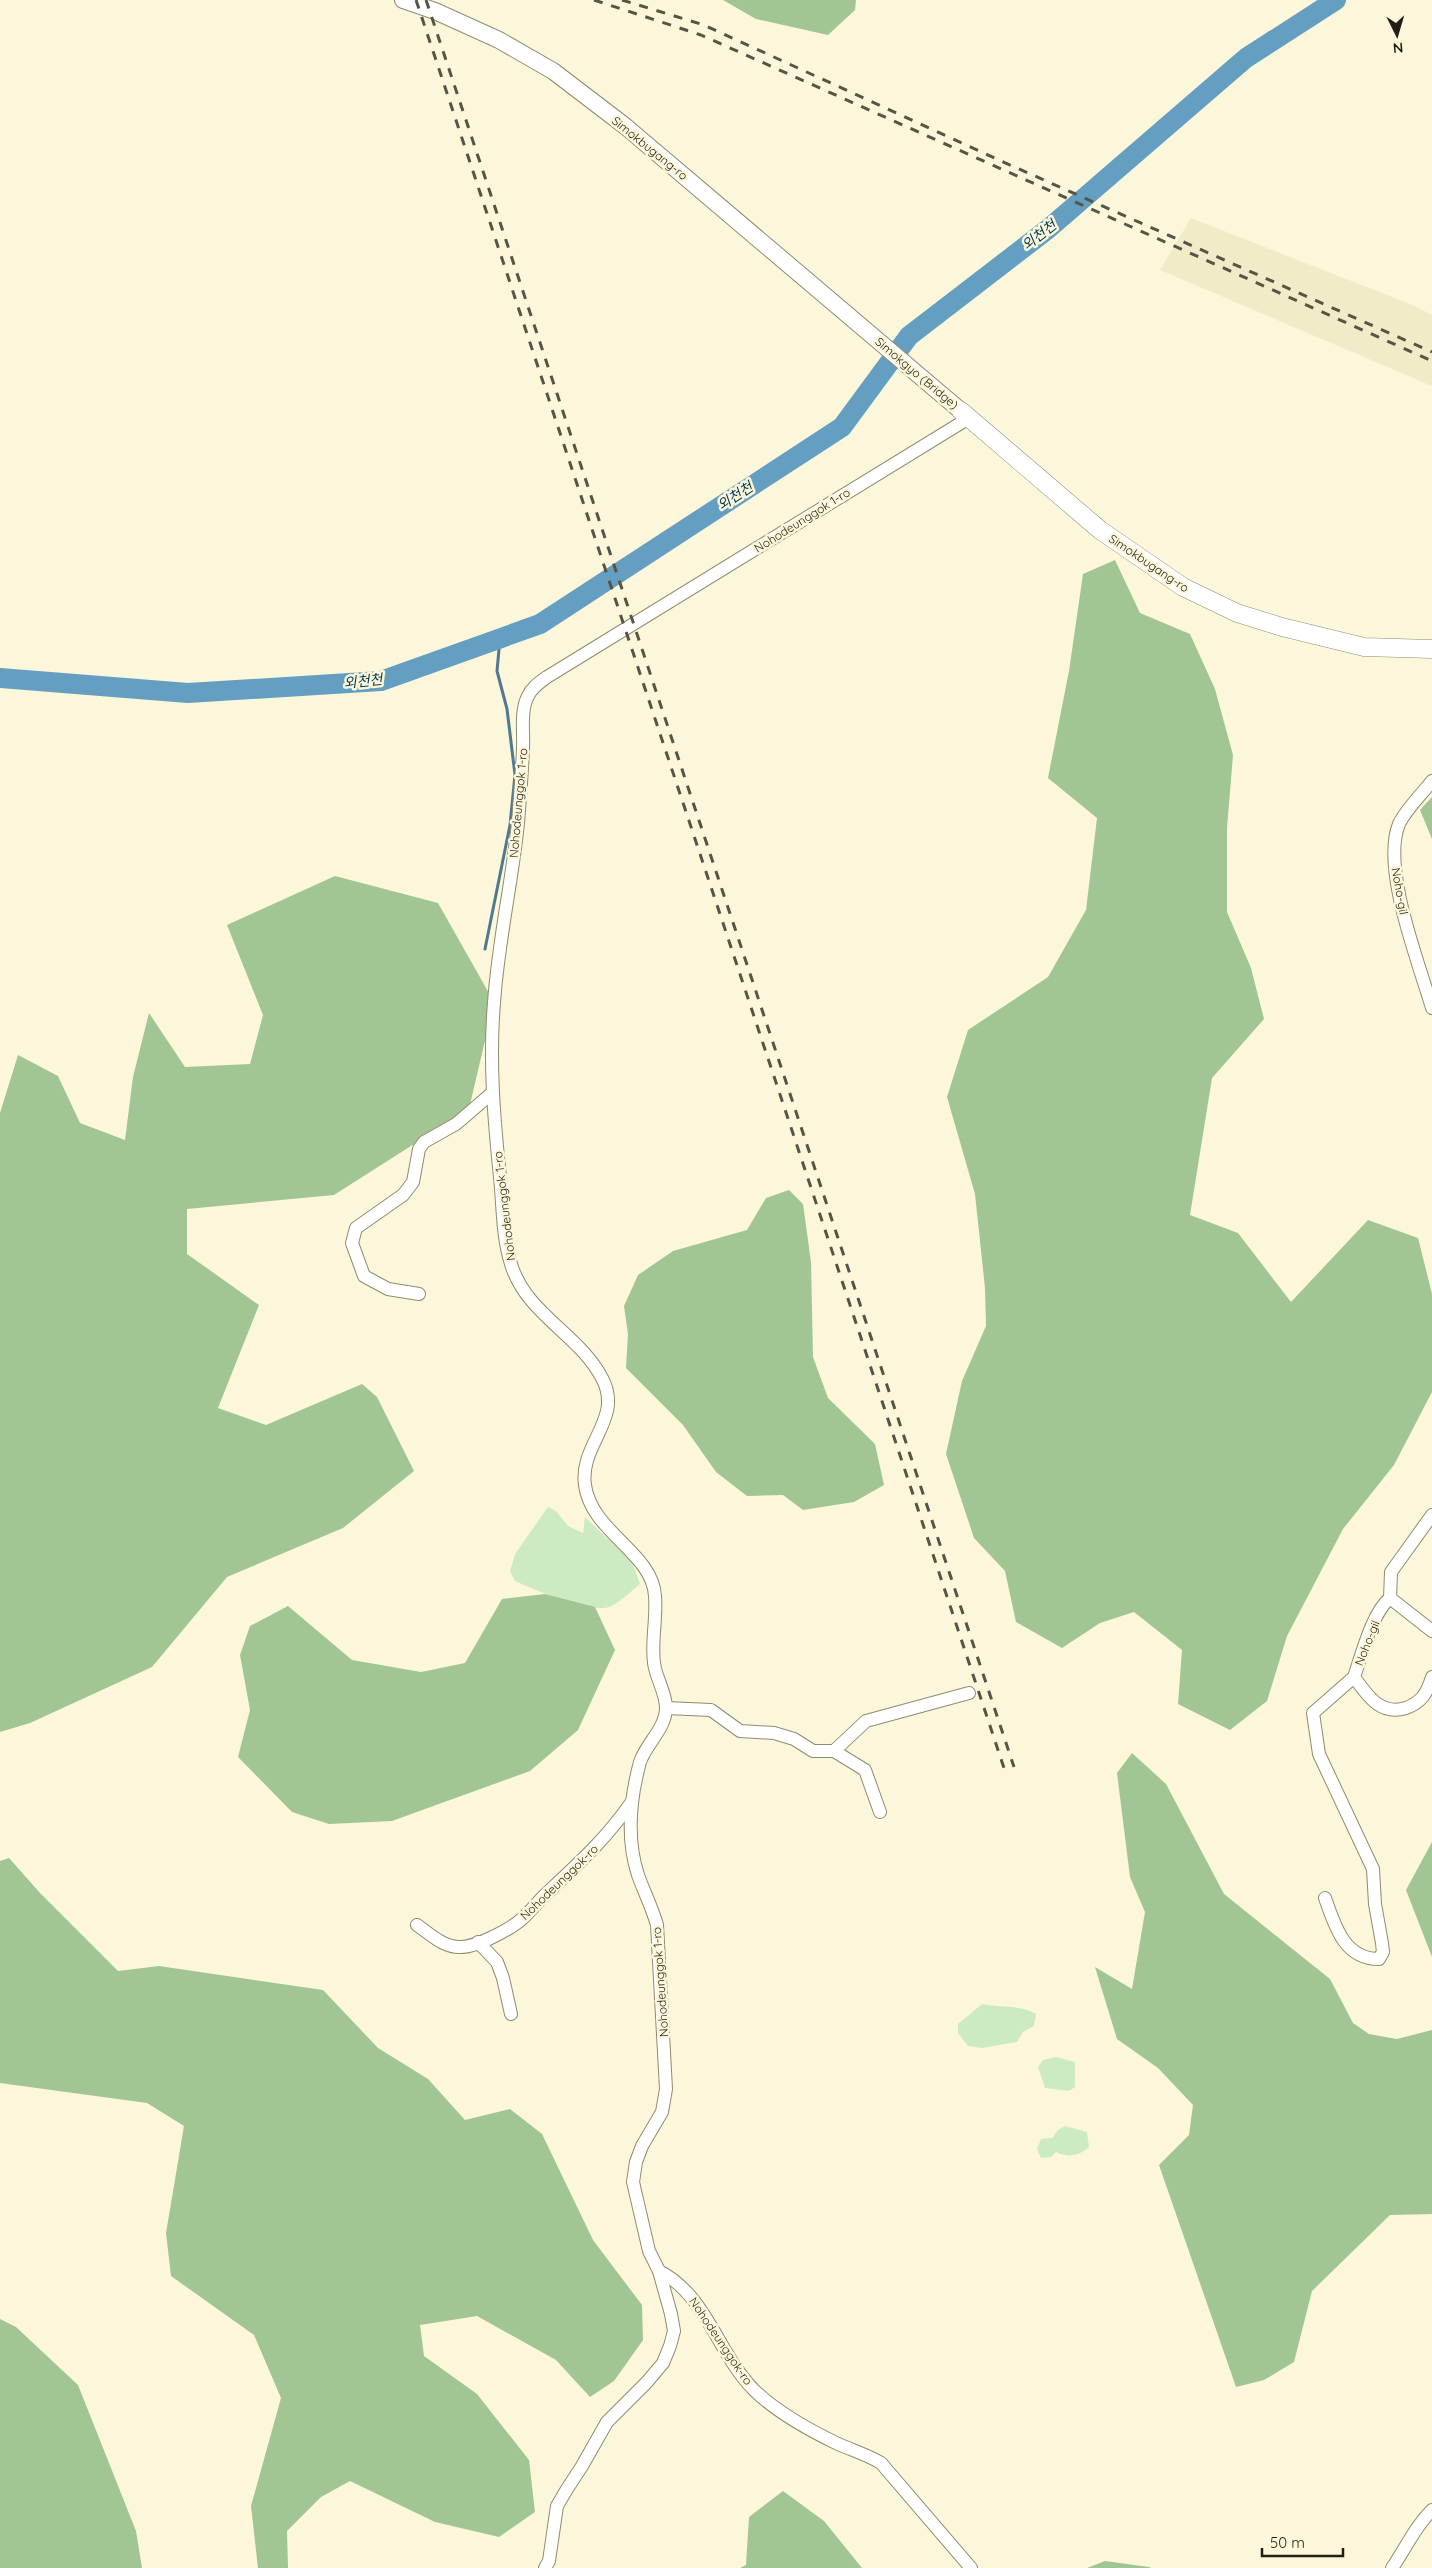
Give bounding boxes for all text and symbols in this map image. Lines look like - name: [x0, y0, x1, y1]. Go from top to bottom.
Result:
- north arrow: [1372, 10, 1422, 60]
- text: N: [1392, 39, 1404, 57]
- street label: Simokbugang-ro: [609, 113, 691, 183]
- water label: 외천천: [1018, 215, 1061, 254]
- street label: Simokgyo (Bridge): [872, 334, 962, 412]
- water label: 외천천: [714, 477, 757, 514]
- street label: Nohodeunggok 1-ro: [751, 484, 853, 556]
- street label: Simokbugang-ro: [1106, 531, 1192, 595]
- water label: 외천천: [343, 670, 384, 692]
- street label: Nohodeunggok 1-ro: [506, 747, 530, 859]
- street label: Noho-gil: [1388, 866, 1412, 916]
- street label: Nohodeunggok 1-ro: [490, 1150, 518, 1262]
- street label: Noho-gil: [1351, 1618, 1383, 1668]
- street label: Nohodeunggok-ro: [517, 1841, 601, 1923]
- street label: Nohodeunggok 1-ro: [649, 1926, 671, 2038]
- street label: Nohodeunggok-ro: [686, 2294, 756, 2388]
- scale bar: [1262, 2526, 1343, 2558]
- text: 50 m: [1270, 2533, 1305, 2552]

